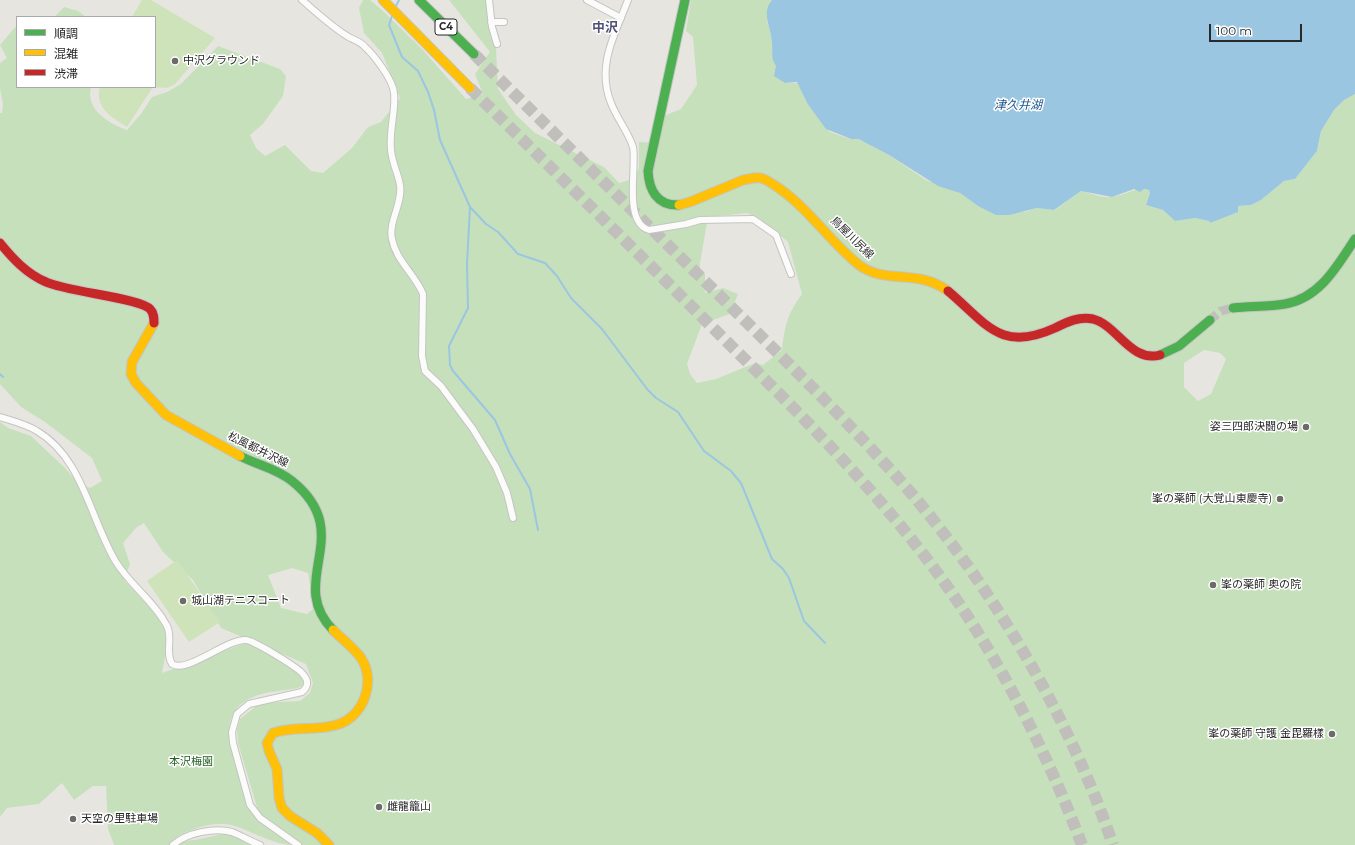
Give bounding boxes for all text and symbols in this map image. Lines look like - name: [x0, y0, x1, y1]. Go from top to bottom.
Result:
- legend: [16, 16, 156, 88]
- scale bar: [1211, 16, 1304, 42]
- road number: C4: [435, 19, 457, 35]
- district label: 中沢: [592, 20, 618, 36]
- text: 100 m: [1216, 23, 1252, 38]
- text: 順調: [54, 26, 78, 41]
- text: 混雑: [54, 46, 78, 61]
- place label: 中沢グラウンド: [183, 54, 260, 68]
- marker: 中沢グラウンド: [170, 56, 180, 66]
- text: 渋滞: [54, 66, 78, 81]
- water label: 津久井湖: [994, 98, 1042, 112]
- street label: 鳥屋川尻線: [828, 214, 876, 262]
- place label: 姿三四郎決闘の場: [1210, 420, 1298, 434]
- marker: 姿三四郎決闘の場: [1301, 422, 1311, 432]
- street label: 松風都井沢線: [225, 430, 291, 470]
- place label: 峯の薬師 (大覚山東慶寺): [1152, 492, 1272, 506]
- marker: 峯の薬師 (大覚山東慶寺): [1275, 494, 1285, 504]
- place label: 峯の薬師 奥の院: [1221, 578, 1301, 592]
- marker: 峯の薬師 奥の院: [1208, 580, 1218, 590]
- place label: 城山湖テニスコート: [191, 594, 290, 608]
- marker: 城山湖テニスコート: [178, 596, 188, 606]
- place label: 峯の薬師 守護 金毘羅樣: [1208, 727, 1324, 741]
- marker: 峯の薬師 守護 金毘羅樣: [1327, 729, 1337, 739]
- park label: 本沢梅園: [169, 755, 213, 769]
- place label: 雌龍籠山: [387, 800, 431, 814]
- marker: 雌龍籠山: [374, 802, 384, 812]
- place label: 天空の里駐車場: [81, 812, 158, 826]
- marker: 天空の里駐車場: [68, 814, 78, 824]

